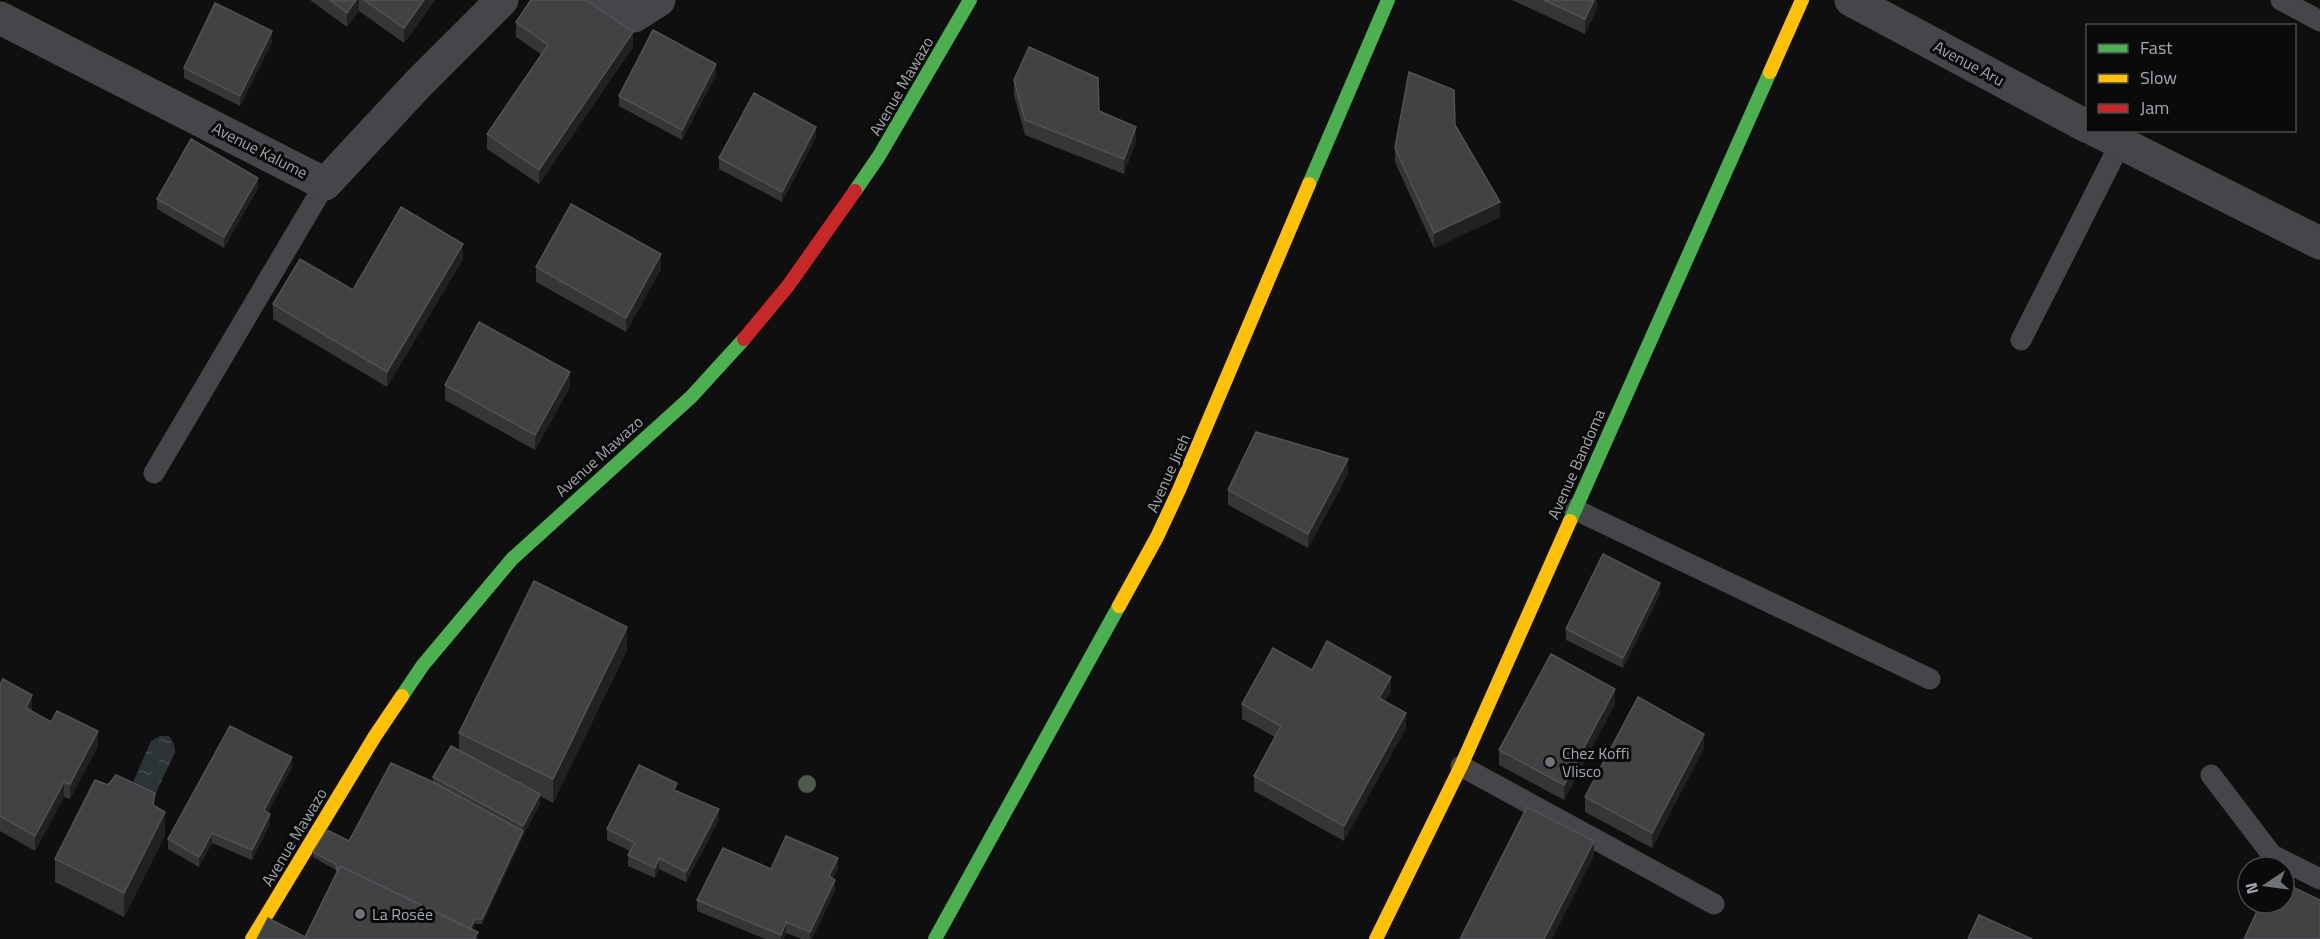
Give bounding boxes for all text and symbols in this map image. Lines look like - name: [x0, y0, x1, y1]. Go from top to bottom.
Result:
- legend: [2086, 24, 2296, 132]
- street label: Avenue Mawazo: [863, 32, 939, 140]
- street label: Avenue Aru: [1929, 34, 2009, 92]
- text: Fast: [2140, 34, 2173, 61]
- text: Slow: [2140, 64, 2177, 91]
- text: Jam: [2140, 94, 2169, 121]
- street label: Avenue Kalume: [208, 116, 312, 184]
- street label: Avenue Bandoma: [1541, 405, 1611, 523]
- street label: Avenue Mawazo: [550, 410, 648, 502]
- street label: Avenue Jireh: [1140, 430, 1196, 516]
- place label: Chez Koffi Vlisco: [1562, 741, 1630, 783]
- marker: Chez Koffi Vlisco: [1543, 755, 1557, 769]
- street label: Avenue Mawazo: [255, 783, 333, 891]
- north arrow: [2236, 855, 2296, 915]
- text: N: [2238, 880, 2264, 896]
- place label: La Rosée: [372, 902, 433, 926]
- marker: La Rosée: [353, 907, 367, 921]

